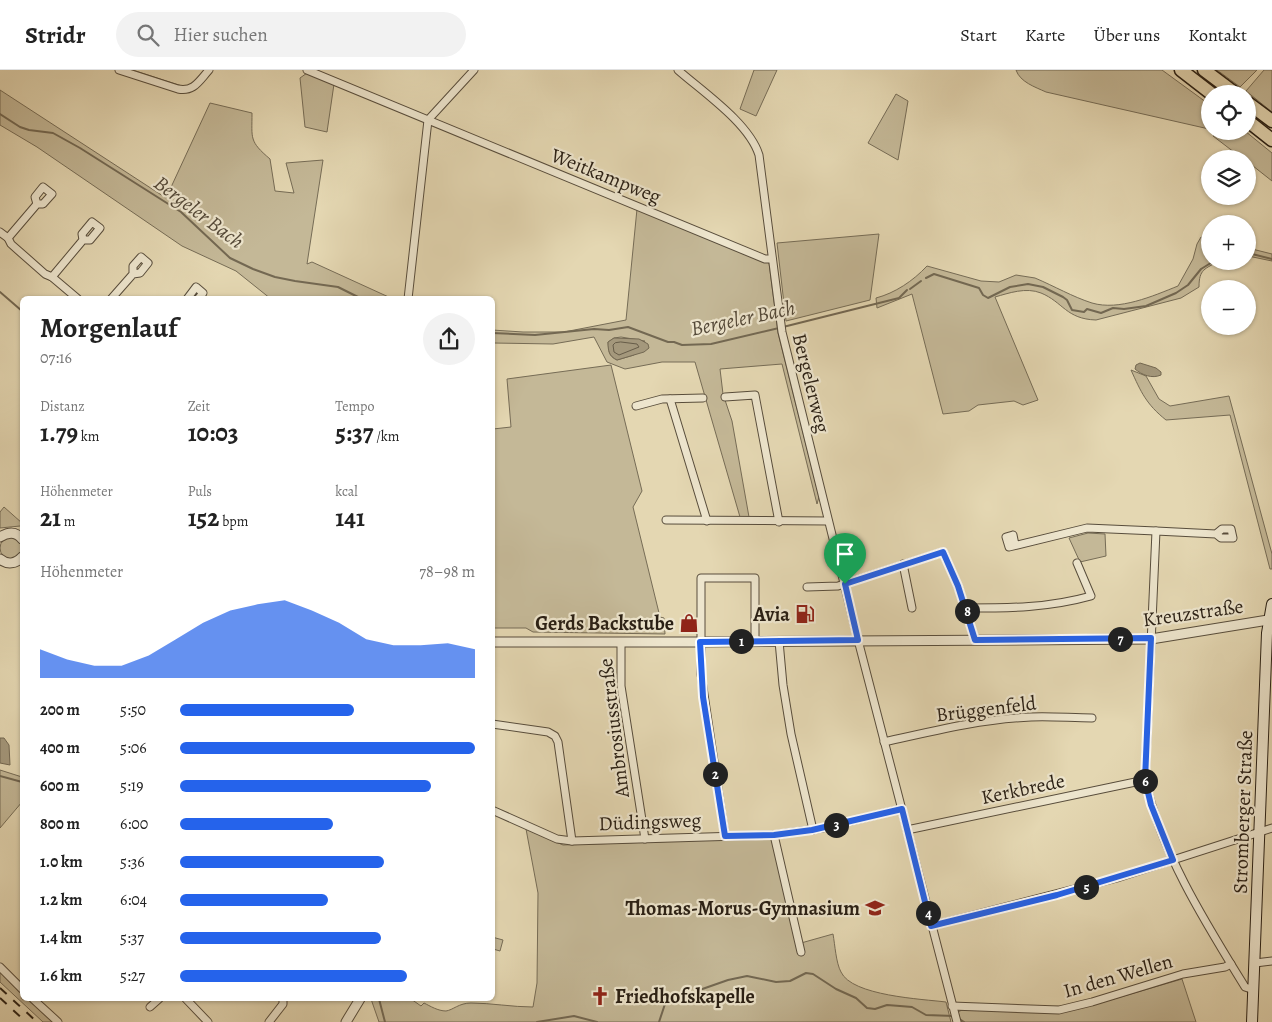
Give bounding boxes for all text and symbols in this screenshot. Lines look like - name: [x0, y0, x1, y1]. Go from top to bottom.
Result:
- search box: [116, 12, 466, 57]
- text: Stridr: [25, 19, 86, 51]
- icon: search: [134, 21, 162, 49]
- text: Hier suchen: [174, 22, 268, 48]
- text: Start: [960, 23, 997, 47]
- text: Karte: [1025, 23, 1065, 47]
- text: Über uns: [1093, 23, 1160, 47]
- text: Kontakt: [1188, 23, 1247, 47]
- map controls: [1201, 85, 1256, 335]
- button: locate: [1201, 85, 1256, 140]
- street label: Weitkampweg: [546, 141, 665, 210]
- button: layers: [1201, 150, 1256, 205]
- water label: Bergeler Bach: [148, 169, 250, 255]
- button: +: [1201, 215, 1256, 270]
- button: −: [1201, 280, 1256, 335]
- water label: Bergeler Bach: [688, 293, 798, 343]
- text: Morgenlauf: [40, 309, 178, 347]
- button: share: [423, 313, 475, 365]
- street label: Bergelerweg: [786, 330, 836, 436]
- text: 07:16: [40, 347, 72, 369]
- text: Distanz: [40, 397, 85, 416]
- text: Zeit: [188, 397, 210, 416]
- text: Tempo: [335, 397, 374, 416]
- text: 1.79: [40, 416, 78, 450]
- text: 10:03: [188, 416, 238, 450]
- text: 5:37: [335, 416, 373, 450]
- text: km: [78, 427, 99, 446]
- text: /km: [373, 427, 399, 446]
- text: Höhenmeter: [40, 482, 113, 501]
- text: Puls: [188, 482, 212, 501]
- text: kcal: [335, 482, 358, 501]
- text: 21: [40, 501, 61, 535]
- text: 152: [188, 501, 219, 535]
- text: 141: [335, 501, 365, 535]
- text: m: [61, 512, 75, 531]
- text: bpm: [219, 512, 248, 531]
- pin: [824, 533, 866, 584]
- icon: arrive: [831, 540, 859, 568]
- text: Höhenmeter: [40, 561, 123, 583]
- text: 78–98 m: [419, 561, 475, 583]
- street label: Kreuzstraße: [1141, 593, 1245, 633]
- pin: 8: [954, 598, 980, 624]
- place label: Avia: [752, 601, 790, 628]
- text: 8: [964, 602, 971, 621]
- fuel station icon: Avia: [794, 603, 816, 625]
- place label: Gerds Backstube: [535, 610, 674, 637]
- shop icon: Gerds Backstube: [678, 612, 700, 634]
- pin: 7: [1108, 626, 1132, 652]
- pin: 1: [728, 628, 754, 654]
- text: 7: [1118, 630, 1123, 649]
- text: 1: [739, 632, 744, 651]
- street label: Ambrosiusstraße: [592, 657, 636, 800]
- street label: Brüggenfeld: [934, 689, 1038, 729]
- text: 200 m: [40, 699, 80, 721]
- text: 5:50: [120, 699, 146, 721]
- street label: Stromberger Straße: [1227, 730, 1259, 894]
- text: 400 m: [40, 737, 80, 759]
- text: 5:06: [120, 737, 147, 759]
- pin: 2: [702, 762, 728, 786]
- text: 2: [712, 765, 719, 784]
- street label: Kerkbrede: [979, 767, 1067, 811]
- pin: 6: [1132, 768, 1158, 794]
- text: 6: [1142, 772, 1149, 791]
- text: 600 m: [40, 775, 80, 797]
- text: 5:19: [120, 775, 143, 797]
- street label: Düdingsweg: [598, 807, 702, 837]
- pin: 3: [824, 812, 848, 838]
- text: 800 m: [40, 813, 80, 835]
- text: 6:00: [120, 813, 148, 835]
- text: 3: [833, 816, 840, 835]
- text: 1.0 km: [40, 851, 83, 873]
- text: 5:36: [120, 851, 145, 873]
- pin: 5: [1074, 874, 1098, 900]
- text: 5: [1084, 878, 1089, 897]
- text: 1.2 km: [40, 889, 82, 911]
- text: 6:04: [120, 889, 147, 911]
- place label: Thomas-Morus-Gymnasium: [626, 895, 860, 922]
- school or university icon: Thomas-Morus-Gymnasium: [864, 897, 886, 919]
- pin: 4: [916, 900, 940, 926]
- text: 4: [925, 904, 932, 923]
- text: 1.4 km: [40, 927, 82, 949]
- text: 5:37: [120, 927, 144, 949]
- street label: In den Wellen: [1060, 948, 1176, 1004]
- text: 1.6 km: [40, 965, 82, 987]
- text: 5:27: [120, 965, 145, 987]
- place label: Friedhofskapelle: [615, 983, 755, 1010]
- church icon: Friedhofskapelle: [589, 985, 611, 1007]

